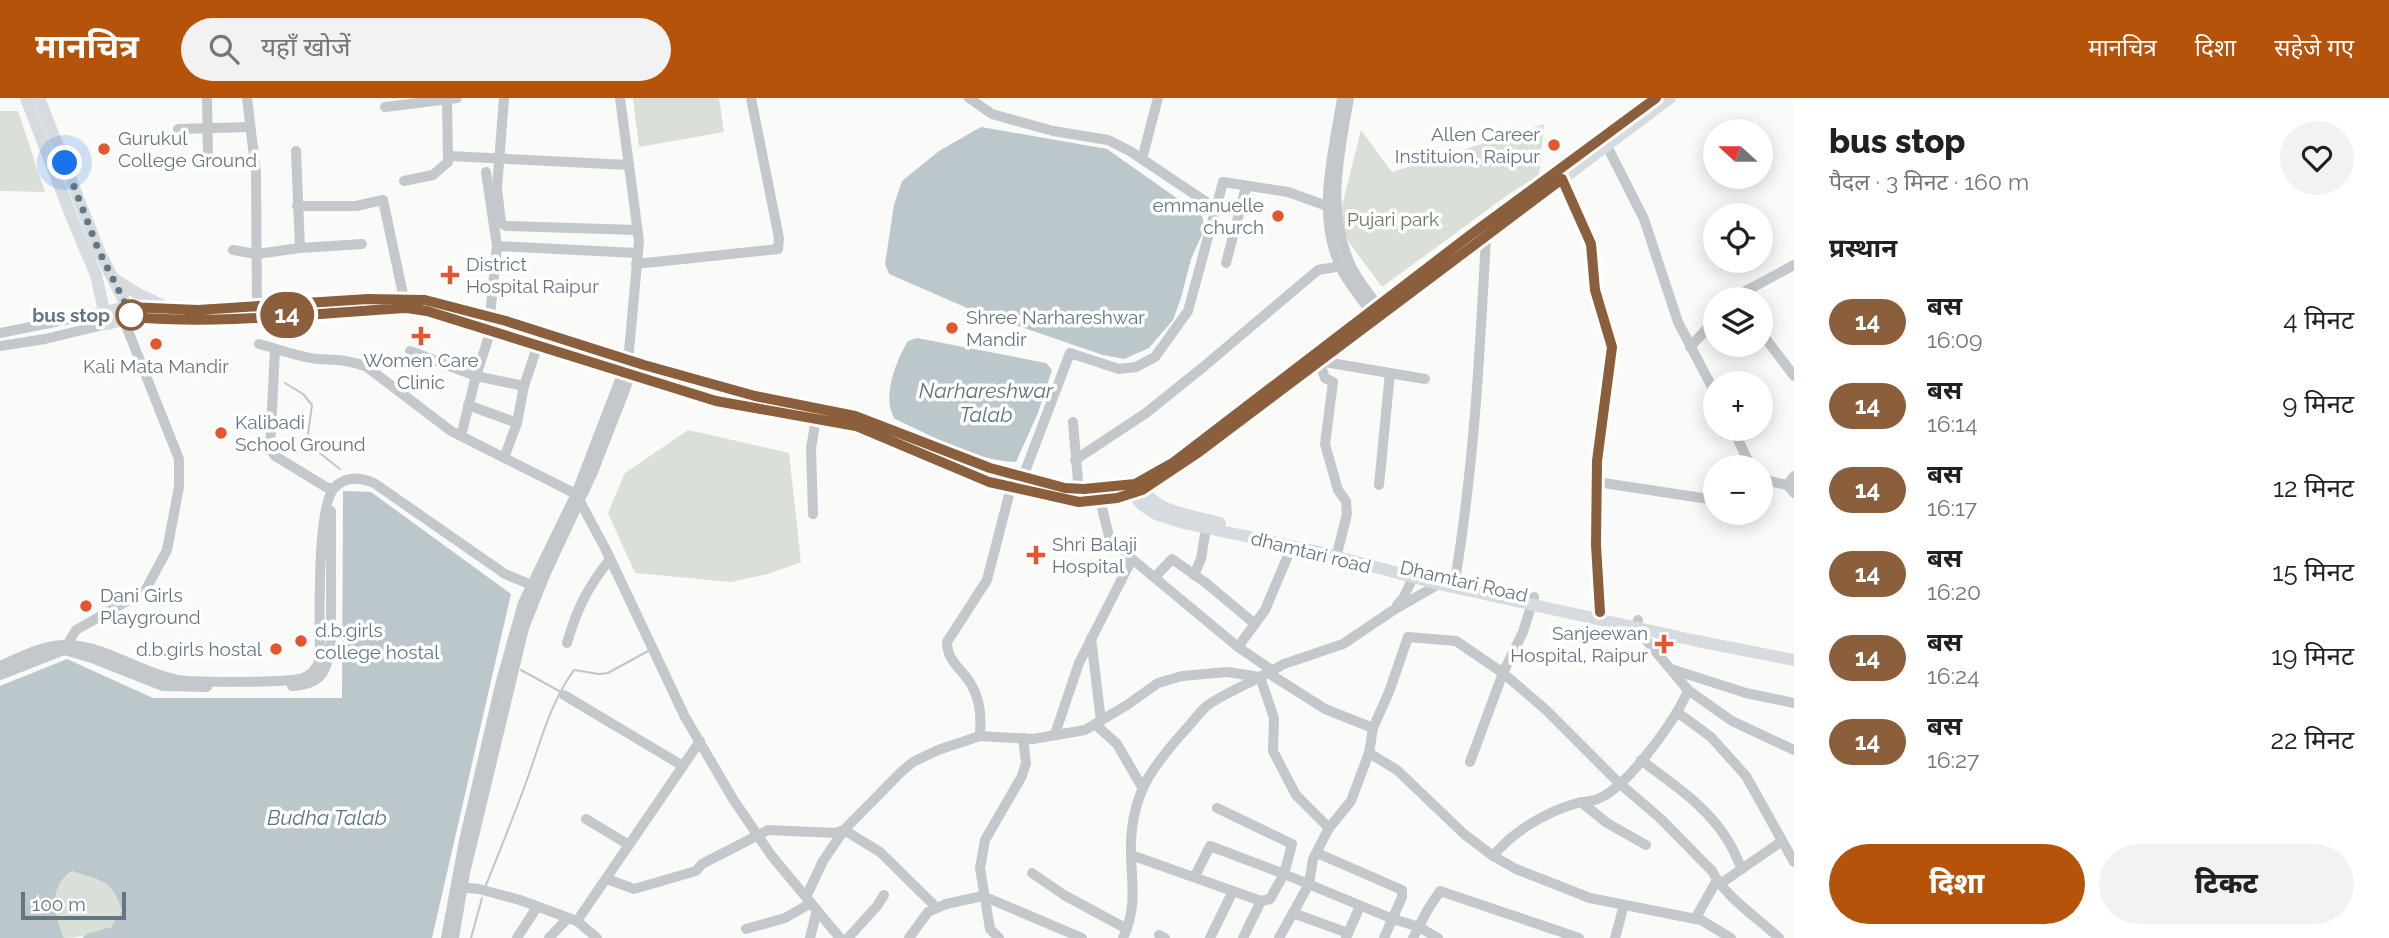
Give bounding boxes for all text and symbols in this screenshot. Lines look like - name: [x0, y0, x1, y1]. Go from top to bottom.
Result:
- search box: [181, 18, 671, 81]
- text: मानचित्र: [35, 27, 139, 66]
- icon: search: [205, 30, 243, 68]
- text: यहाँ खोजें: [261, 32, 351, 62]
- text: मानचित्र: [2088, 33, 2157, 62]
- text: दिशा: [2195, 33, 2236, 62]
- text: सहेजे गए: [2274, 33, 2354, 62]
- north arrow: [1703, 119, 1773, 189]
- map controls: [1703, 119, 1773, 525]
- button: heart: [2280, 121, 2354, 195]
- text: bus stop: [1829, 122, 1965, 161]
- place label: Allen Career Instituion, Raipur: [1395, 123, 1540, 167]
- place label: Gurukul College Ground: [118, 127, 257, 171]
- marker: Allen Career Instituion, Raipur: [1546, 137, 1562, 153]
- marker: Gurukul College Ground: [96, 141, 112, 157]
- your location: [47, 145, 82, 180]
- text: पैदल · 3 मिनट · 160 m: [1829, 168, 2029, 195]
- place label: emmanuelle church: [1153, 194, 1264, 238]
- button: locate: [1703, 203, 1773, 273]
- marker: emmanuelle church: [1270, 208, 1286, 224]
- park label: Pujari park: [1347, 208, 1439, 230]
- text: प्रस्थान: [1829, 233, 1897, 263]
- place label: District Hospital Raipur: [466, 253, 599, 297]
- marker: District Hospital Raipur: [440, 265, 460, 285]
- button: layers: [1703, 287, 1773, 357]
- text: बस: [1927, 291, 1962, 321]
- line badge: 14: [256, 292, 318, 338]
- marker: bus stop: [116, 300, 146, 330]
- text: 14: [274, 300, 300, 329]
- place label: bus stop: [32, 304, 110, 326]
- text: 4 मिनट: [2283, 305, 2354, 335]
- place label: Shree Narhareshwar Mandir: [966, 306, 1145, 350]
- text: 14: [1855, 307, 1880, 336]
- marker: Shree Narhareshwar Mandir: [944, 320, 960, 336]
- marker: Women Care Clinic: [411, 326, 431, 346]
- text: 16:09: [1927, 326, 1983, 353]
- marker: Kali Mata Mandir: [148, 336, 164, 352]
- place label: Women Care Clinic: [363, 349, 479, 393]
- place label: Kali Mata Mandir: [83, 355, 229, 377]
- button: +: [1703, 371, 1773, 441]
- text: बस: [1927, 375, 1962, 405]
- water label: Narhareshwar Talab: [919, 378, 1054, 427]
- text: 9 मिनट: [2282, 389, 2354, 419]
- text: 14: [1855, 391, 1880, 420]
- text: 16:14: [1927, 410, 1977, 437]
- place label: Kalibadi School Ground: [235, 411, 366, 455]
- marker: Kalibadi School Ground: [213, 425, 229, 441]
- button: −: [1703, 455, 1773, 525]
- text: बस: [1927, 459, 1962, 489]
- text: 12 मिनट: [2273, 473, 2354, 503]
- text: 14: [1855, 475, 1880, 504]
- text: 16:17: [1927, 494, 1977, 521]
- street label: dhamtari road: [1249, 526, 1373, 578]
- place label: Shri Balaji Hospital: [1052, 533, 1137, 577]
- text: बस: [1927, 543, 1962, 573]
- marker: Shri Balaji Hospital: [1026, 545, 1046, 565]
- street label: Dhamtari Road: [1398, 556, 1530, 606]
- text: 15 मिनट: [2272, 557, 2354, 587]
- text: 14: [1855, 559, 1880, 588]
- text: 16:20: [1927, 578, 1981, 605]
- place label: Dani Girls Playground: [100, 584, 201, 628]
- marker: Dani Girls Playground: [78, 598, 94, 614]
- place label: d.b.girls college hostal: [315, 619, 440, 663]
- place label: Sanjeewan Hospital, Raipur: [1510, 622, 1648, 666]
- text: बस: [1927, 627, 1962, 657]
- marker: d.b.girls college hostal: [293, 633, 309, 649]
- marker: Sanjeewan Hospital, Raipur: [1654, 634, 1674, 654]
- place label: d.b.girls hostal: [136, 638, 263, 660]
- marker: d.b.girls hostal: [268, 641, 284, 657]
- text: 19 मिनट: [2271, 641, 2354, 671]
- text: 14: [1855, 643, 1880, 672]
- text: 16:24: [1927, 662, 1980, 689]
- text: बस: [1927, 711, 1962, 741]
- text: 22 मिनट: [2270, 725, 2354, 755]
- text: 14: [1855, 727, 1880, 756]
- text: 16:27: [1927, 746, 1979, 773]
- water label: Budha Talab: [267, 805, 387, 830]
- button: दिशा: [1829, 844, 2085, 924]
- button: टिकट: [2099, 844, 2354, 924]
- scale bar: [21, 889, 126, 921]
- text: 100 m: [32, 893, 86, 915]

